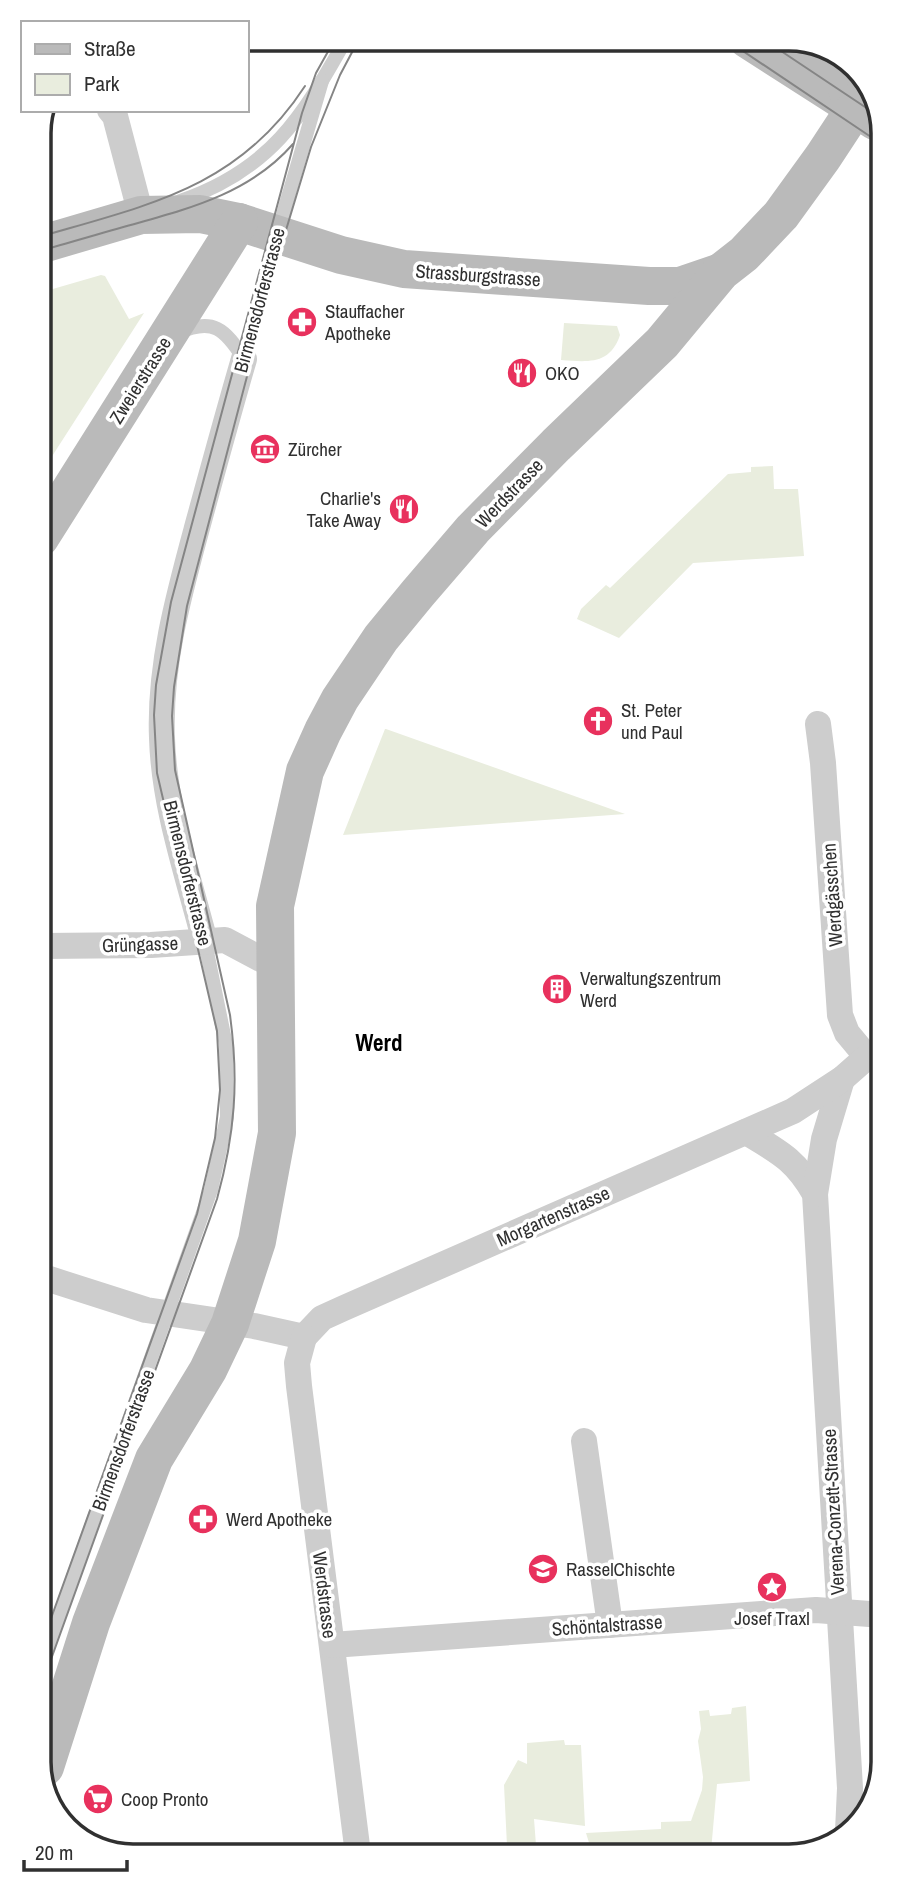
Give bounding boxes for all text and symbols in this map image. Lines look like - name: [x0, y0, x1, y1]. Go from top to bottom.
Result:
- legend: [21, 21, 248, 112]
- text: Straße: [84, 34, 136, 63]
- text: Park: [84, 69, 120, 98]
- street label: Birmensdorferstrasse: [227, 225, 291, 375]
- street label: Strassburgstrasse: [414, 258, 542, 292]
- place label: Stauffacher Apotheke: [324, 298, 405, 346]
- pharmacy icon: Stauffacher Apotheke: [285, 305, 319, 339]
- street label: Zweierstrasse: [103, 332, 177, 428]
- restaurant icon: OKO: [505, 356, 539, 390]
- place label: OKO: [545, 360, 580, 386]
- museum icon: Zürcher: [248, 432, 282, 466]
- place label: Zürcher: [288, 436, 342, 462]
- street label: Werdstrasse: [469, 453, 549, 533]
- place label: Charlie's Take Away: [306, 485, 381, 533]
- restaurant icon: Charlie's Take Away: [387, 492, 421, 526]
- place label: St. Peter und Paul: [621, 697, 683, 745]
- church icon: St. Peter und Paul: [581, 704, 615, 738]
- street label: Birmensdorferstrasse: [157, 798, 219, 948]
- street label: Werdgässchen: [815, 842, 849, 948]
- street label: Grüngasse: [101, 930, 179, 958]
- place label: Verwaltungszentrum Werd: [580, 965, 721, 1013]
- building icon: Verwaltungszentrum Werd: [540, 972, 574, 1006]
- district label: Werd: [356, 1027, 402, 1058]
- street label: Morgartenstrasse: [492, 1179, 614, 1253]
- street label: Birmensdorferstrasse: [85, 1366, 161, 1514]
- street label: Verena-Conzett-Strasse: [816, 1428, 850, 1596]
- pharmacy icon: Werd Apotheke: [186, 1502, 220, 1536]
- place label: Werd Apotheke: [226, 1506, 332, 1532]
- street label: Werdstrasse: [307, 1550, 343, 1640]
- school or university icon: RasselChischte: [526, 1552, 560, 1586]
- place label: RasselChischte: [566, 1556, 675, 1582]
- place icon: Josef Traxl: [755, 1570, 789, 1604]
- place label: Josef Traxl: [734, 1605, 810, 1631]
- street label: Schöntalstrasse: [551, 1608, 663, 1642]
- supermarket icon: Coop Pronto: [81, 1782, 115, 1816]
- place label: Coop Pronto: [121, 1786, 208, 1812]
- scale bar: [24, 1828, 128, 1872]
- text: 20 m: [35, 1838, 73, 1867]

